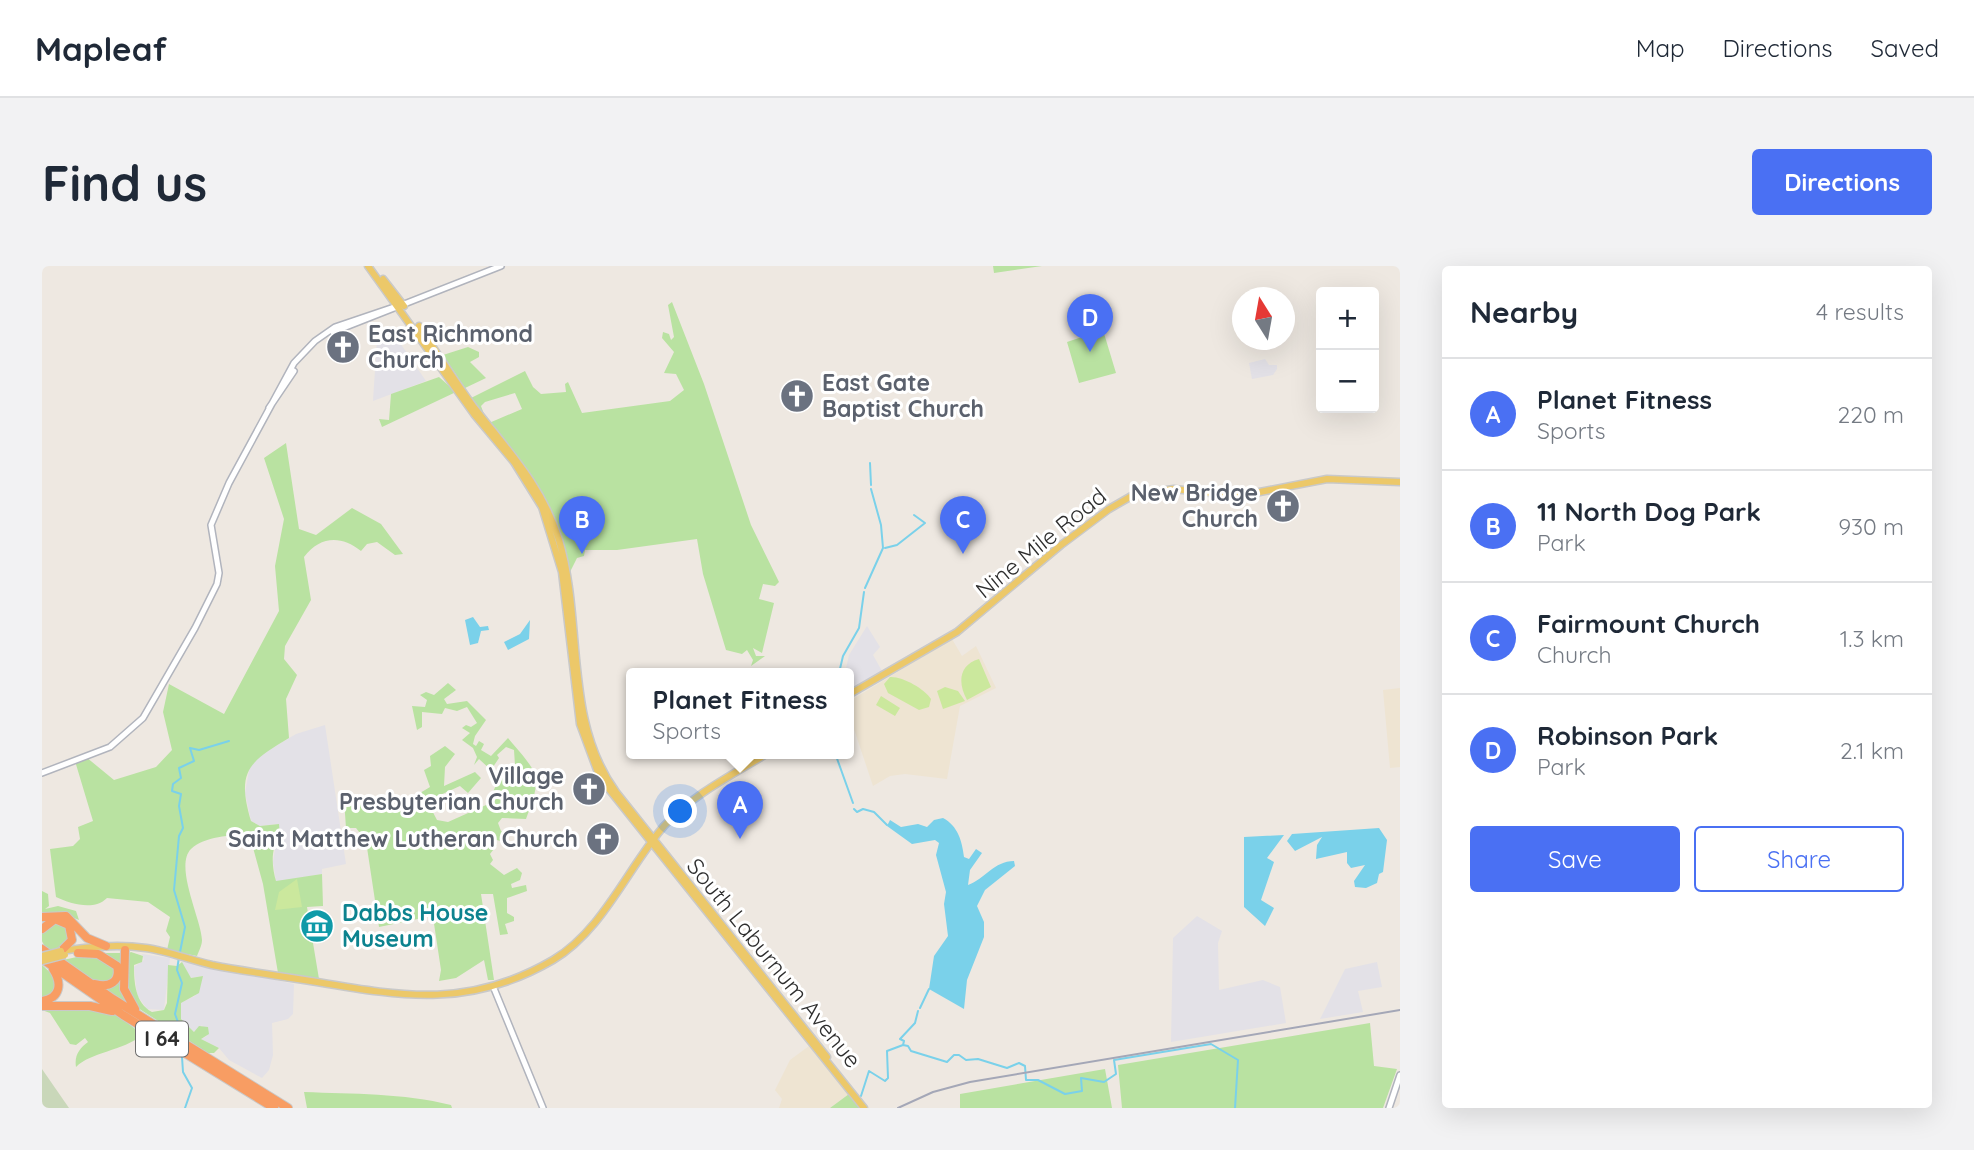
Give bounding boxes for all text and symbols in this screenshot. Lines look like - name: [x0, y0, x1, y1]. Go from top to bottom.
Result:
- text: Mapleaf: [35, 28, 167, 69]
- text: Map: [1636, 33, 1685, 63]
- text: Directions: [1723, 33, 1833, 63]
- text: Saved: [1871, 33, 1939, 63]
- button: Directions: [1752, 149, 1932, 215]
- text: Find us: [42, 152, 207, 213]
- north arrow: [1232, 287, 1295, 350]
- map controls: [1316, 287, 1379, 413]
- button: +: [1316, 287, 1379, 350]
- text: Nearby: [1470, 293, 1578, 331]
- pin: D: [1067, 294, 1113, 352]
- text: 4 results: [1816, 297, 1904, 326]
- place label: East Richmond Church: [368, 319, 533, 374]
- church icon: East Richmond Church: [324, 328, 362, 366]
- button: −: [1316, 350, 1379, 413]
- place label: East Gate Baptist Church: [822, 368, 984, 423]
- church icon: East Gate Baptist Church: [778, 377, 816, 415]
- text: Planet Fitness: [1537, 383, 1712, 416]
- text: A: [1486, 400, 1500, 429]
- text: 220 m: [1838, 400, 1904, 429]
- text: Sports: [1537, 416, 1606, 445]
- place label: New Bridge Church: [1131, 478, 1258, 533]
- street label: Nine Mile Road: [970, 481, 1112, 604]
- church icon: New Bridge Church: [1264, 487, 1302, 525]
- text: 11 North Dog Park: [1537, 495, 1761, 528]
- pin: B: [559, 496, 605, 554]
- pin: C: [940, 496, 986, 554]
- text: B: [1485, 512, 1501, 541]
- text: 930 m: [1838, 512, 1904, 541]
- text: Park: [1537, 528, 1586, 557]
- text: Fairmount Church: [1537, 607, 1760, 640]
- text: C: [1486, 624, 1500, 653]
- text: 1.3 km: [1840, 624, 1904, 653]
- text: Church: [1537, 640, 1612, 669]
- popup: [626, 668, 854, 759]
- text: Planet Fitness: [652, 683, 828, 716]
- text: Sports: [652, 716, 721, 745]
- text: Robinson Park: [1537, 719, 1718, 752]
- text: D: [1485, 736, 1501, 765]
- text: 2.1 km: [1840, 736, 1904, 765]
- text: Park: [1537, 752, 1586, 781]
- place label: Village Presbyterian Church: [339, 761, 564, 816]
- church icon: Village Presbyterian Church: [570, 770, 608, 808]
- pin: A: [717, 781, 763, 839]
- your location: [663, 794, 697, 828]
- church icon: Saint Matthew Lutheran Church: [584, 820, 622, 858]
- place label: Saint Matthew Lutheran Church: [228, 824, 578, 853]
- button: Save: [1470, 826, 1680, 892]
- button: Share: [1694, 826, 1904, 892]
- street label: South Laburnum Avenue: [681, 852, 868, 1073]
- place label: Dabbs House Museum: [342, 898, 488, 953]
- museum icon: Dabbs House Museum: [298, 907, 336, 945]
- road number: I 64: [136, 1022, 188, 1056]

